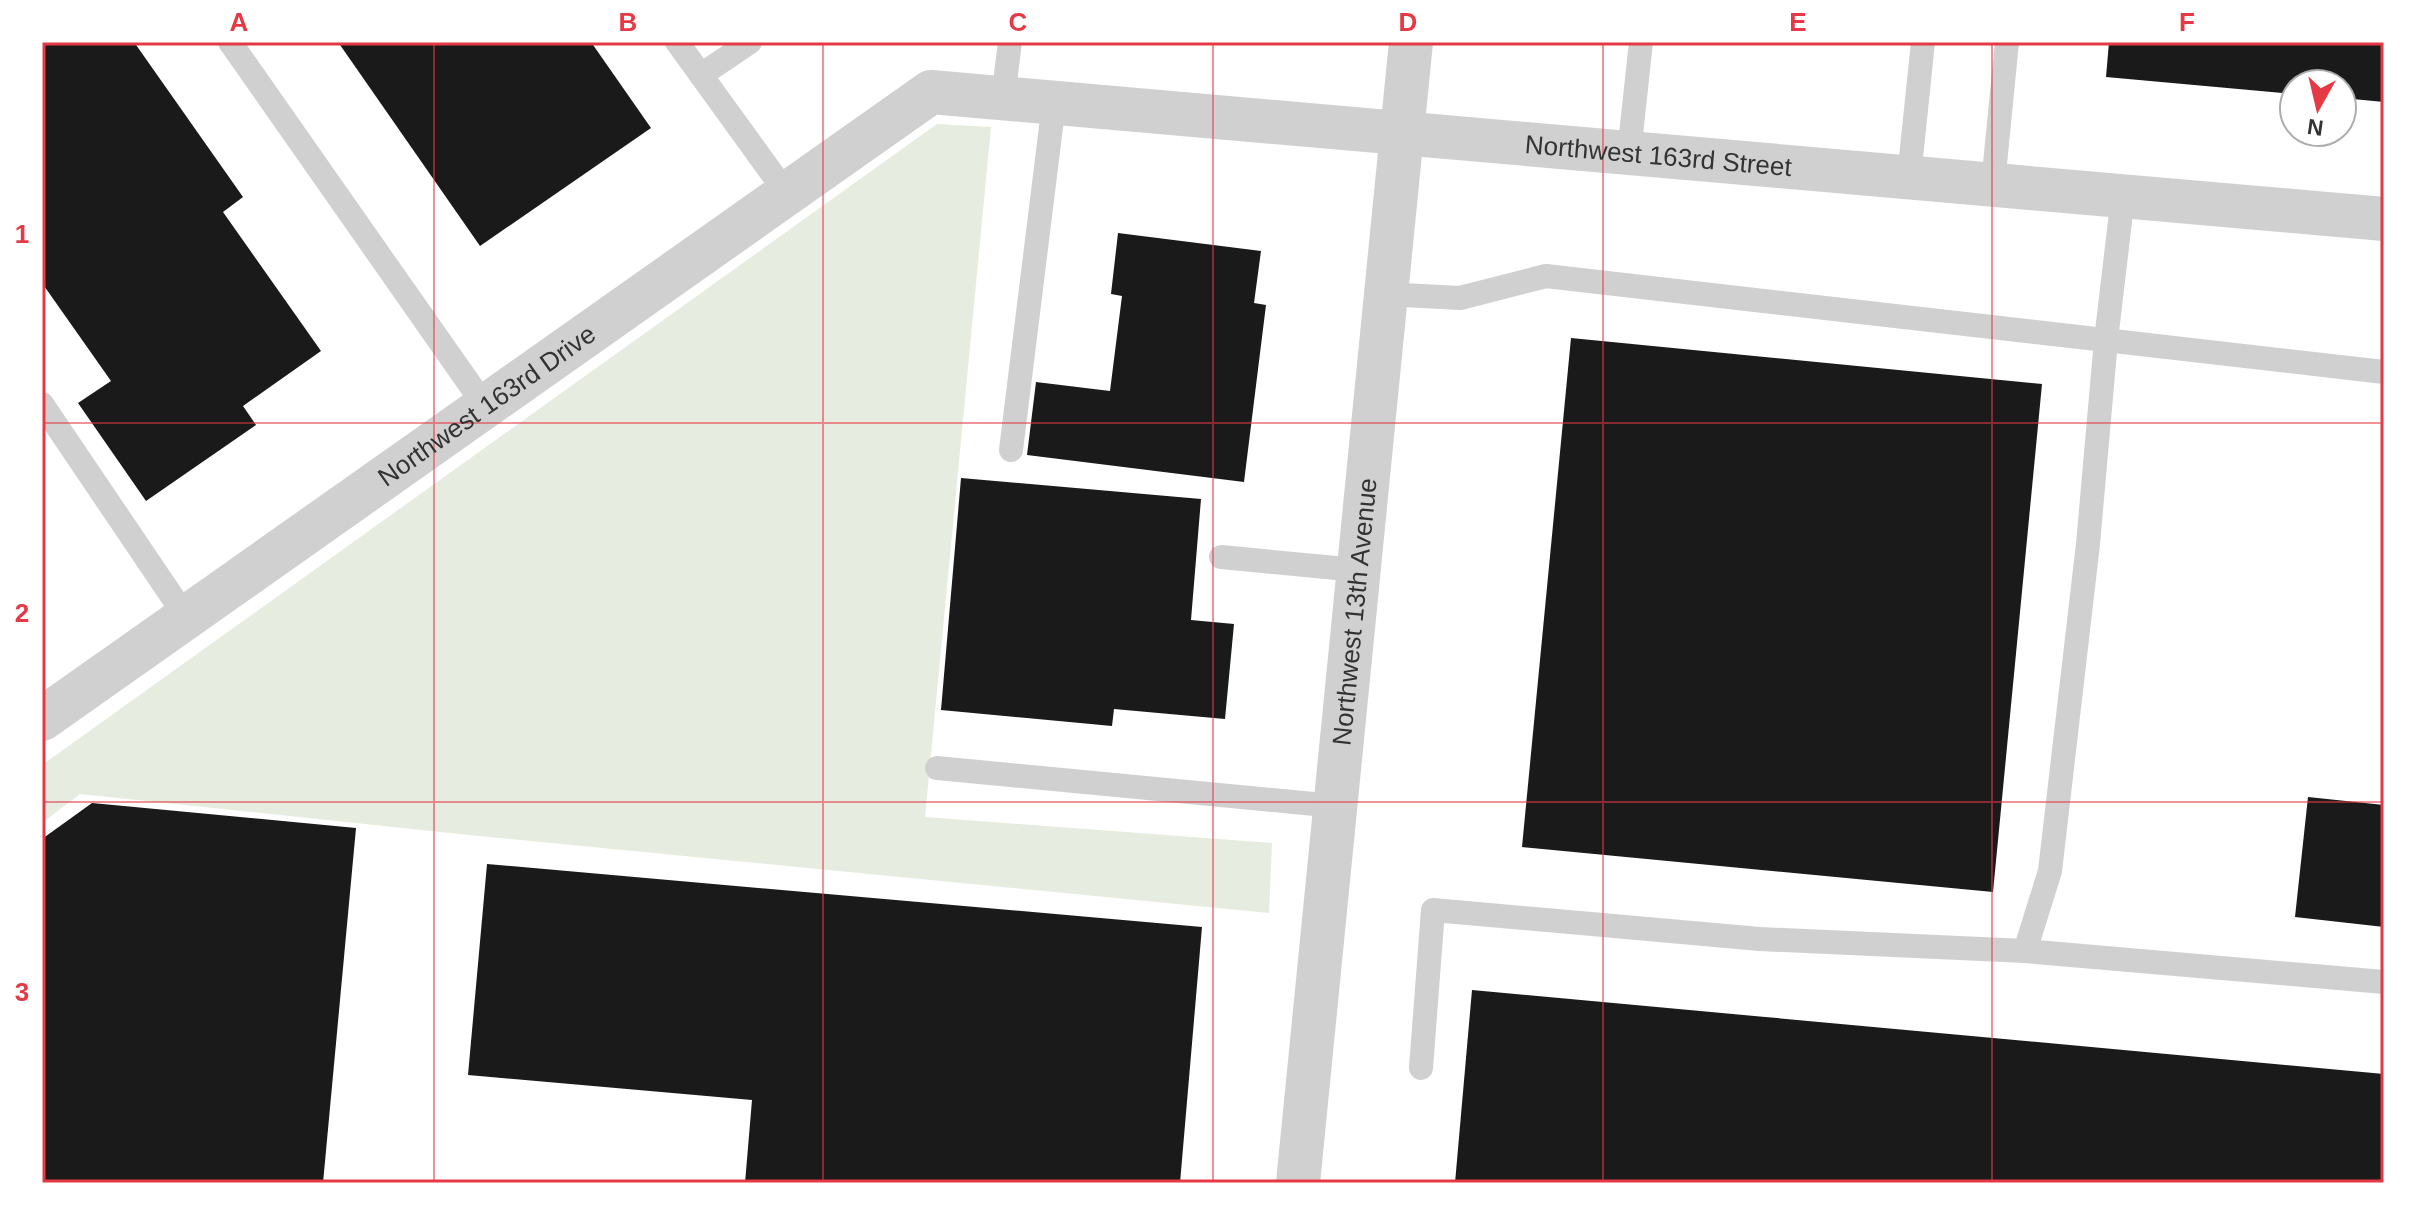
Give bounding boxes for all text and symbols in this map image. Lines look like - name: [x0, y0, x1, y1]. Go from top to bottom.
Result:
- text: A: [230, 7, 249, 37]
- text: B: [619, 7, 637, 37]
- text: C: [1009, 7, 1028, 37]
- text: D: [1399, 7, 1417, 37]
- text: E: [1789, 7, 1807, 37]
- text: F: [2179, 7, 2195, 37]
- north arrow: [2278, 68, 2358, 148]
- text: N: [2306, 114, 2325, 141]
- street label: Northwest 163rd Street: [1524, 129, 1794, 182]
- text: 1: [15, 219, 29, 249]
- street label: Northwest 163rd Drive: [372, 319, 601, 492]
- street label: Northwest 13th Avenue: [1326, 477, 1383, 747]
- text: 2: [15, 598, 29, 628]
- text: 3: [15, 977, 29, 1007]

